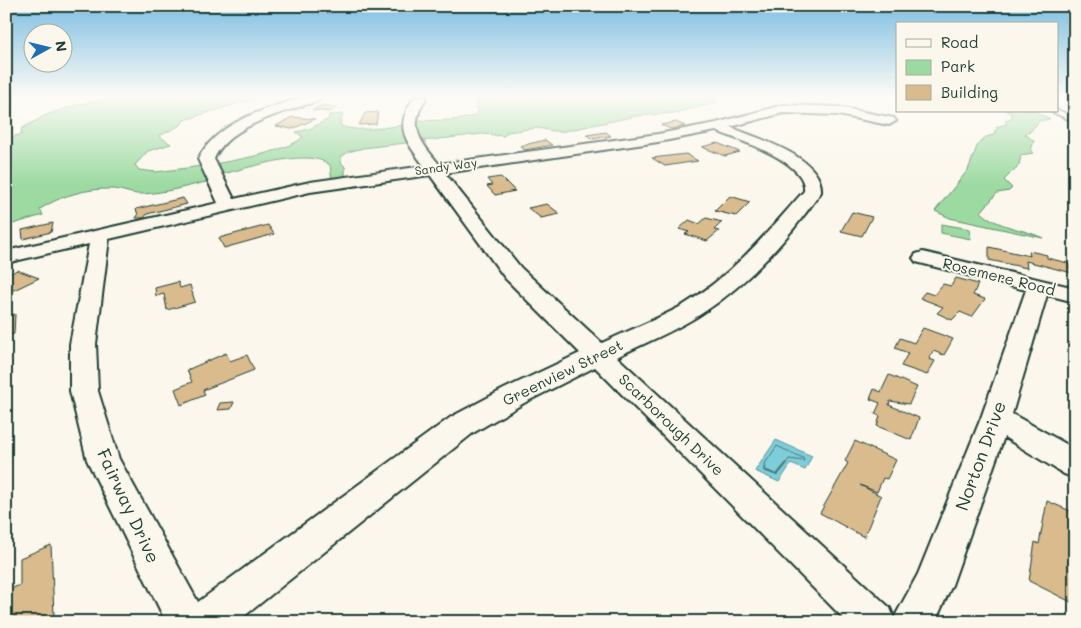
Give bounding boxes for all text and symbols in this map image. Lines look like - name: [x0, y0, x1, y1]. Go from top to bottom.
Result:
- north arrow: [22, 22, 72, 72]
- legend: [896, 22, 1058, 112]
- text: Road: [941, 32, 978, 52]
- text: N: [51, 40, 72, 53]
- text: Park: [941, 56, 975, 76]
- text: Building: [941, 82, 998, 102]
- street label: Sandy Way: [414, 154, 478, 178]
- street label: Rosemere Road: [941, 252, 1058, 300]
- street label: Greenview Street: [499, 334, 626, 410]
- street label: Scarborough Drive: [615, 369, 729, 480]
- street label: Norton Drive: [949, 398, 1011, 514]
- street label: Fairway Drive: [92, 444, 166, 567]

